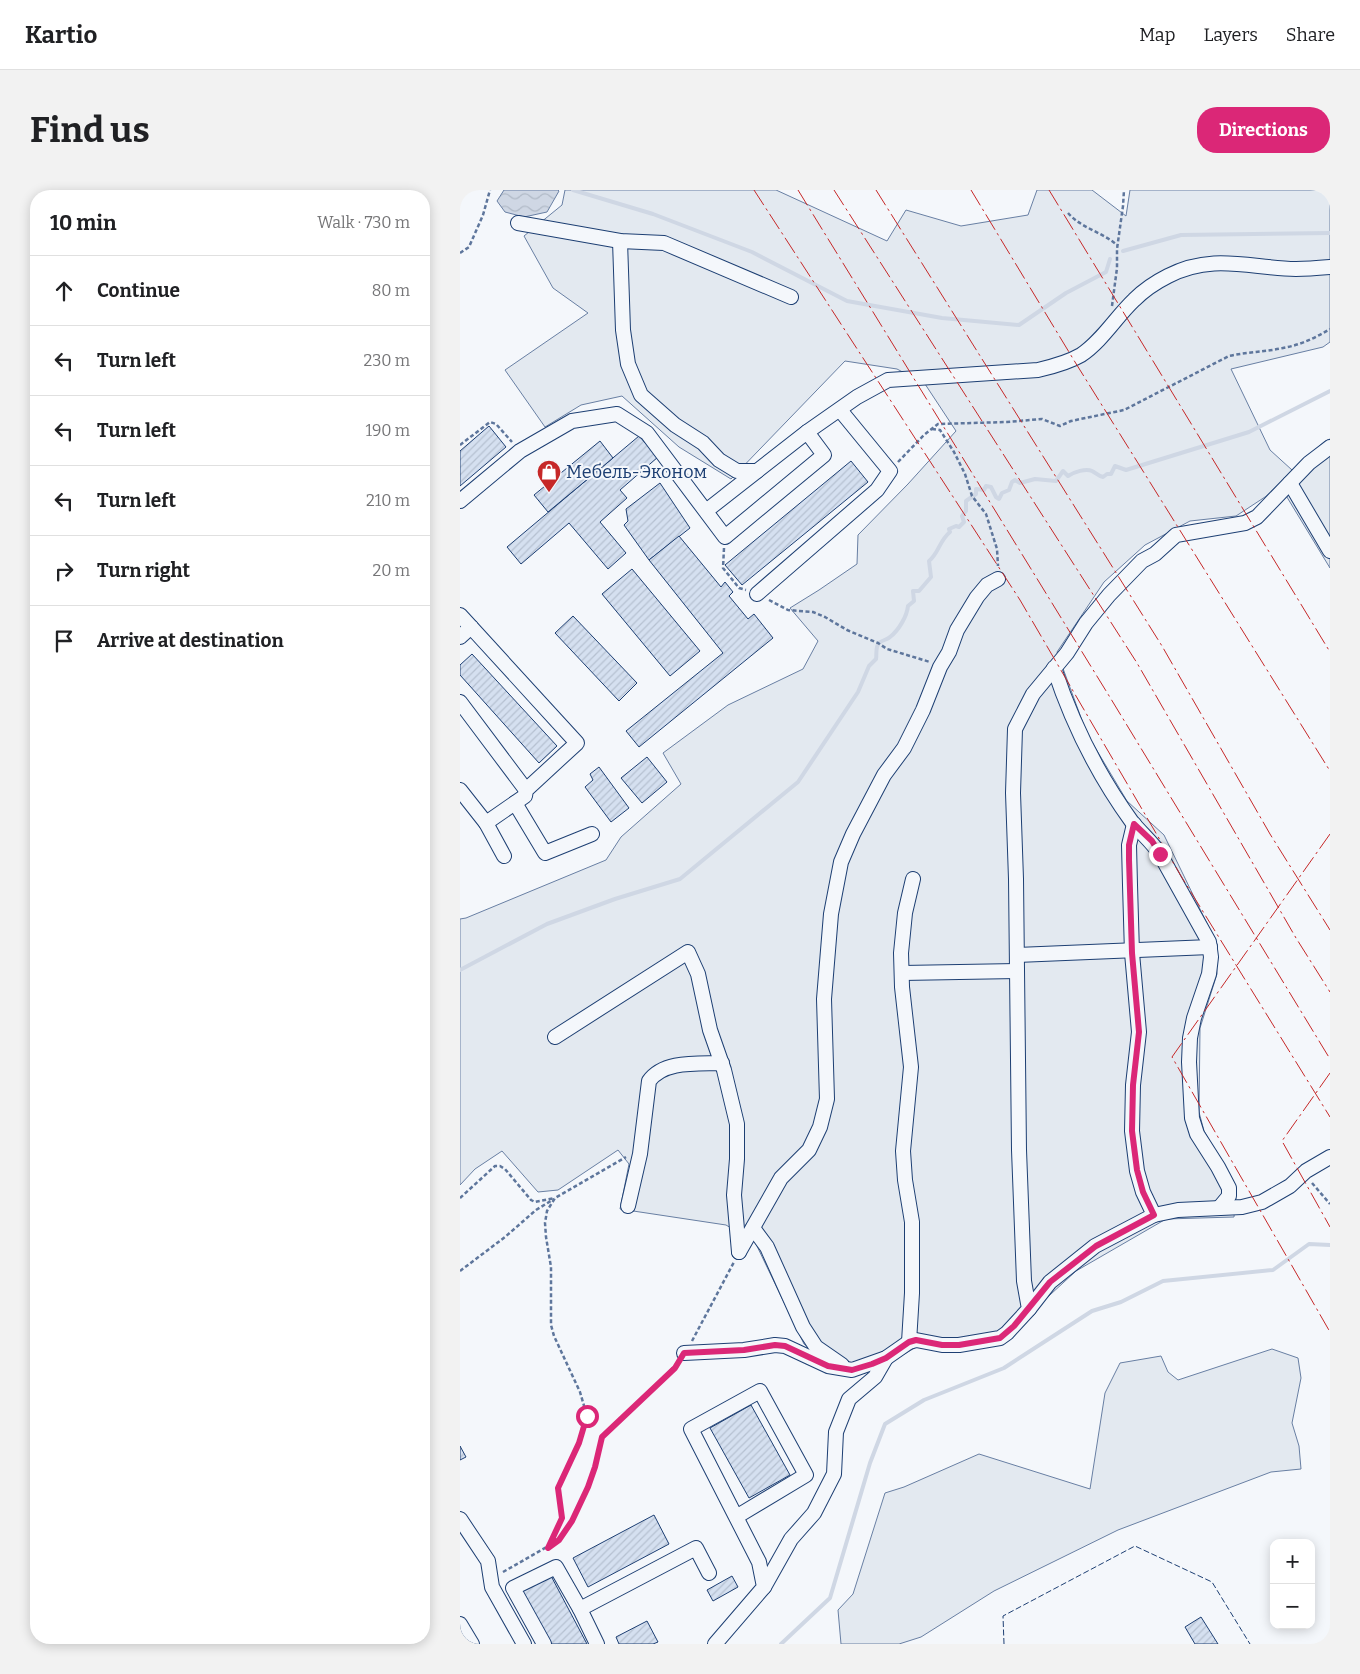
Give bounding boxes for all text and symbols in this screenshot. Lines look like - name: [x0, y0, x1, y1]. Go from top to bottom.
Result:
- text: Kartio: [25, 21, 97, 49]
- text: Map: [1139, 24, 1175, 46]
- text: Layers: [1203, 24, 1258, 46]
- text: Share: [1286, 24, 1335, 46]
- button: Directions: [1197, 107, 1330, 153]
- text: Find us: [30, 109, 150, 151]
- text: 10 min: [50, 210, 116, 236]
- text: Walk · 730 m: [317, 213, 410, 232]
- icon: ahead: [50, 277, 78, 305]
- text: Continue: [97, 279, 180, 302]
- text: 80 m: [372, 281, 410, 300]
- icon: left: [50, 347, 78, 375]
- text: Turn left: [97, 349, 176, 372]
- text: 230 m: [363, 351, 410, 370]
- icon: left: [50, 417, 78, 445]
- text: Turn left: [97, 419, 176, 442]
- text: 190 m: [365, 421, 410, 440]
- shop icon: Мебель-Эконом: [536, 459, 562, 493]
- place label: Мебель-Эконом: [566, 461, 707, 483]
- icon: left: [50, 487, 78, 515]
- text: Turn left: [97, 489, 176, 512]
- text: 210 m: [366, 491, 410, 510]
- icon: right: [50, 557, 78, 585]
- text: Turn right: [97, 559, 190, 582]
- text: 20 m: [373, 561, 410, 580]
- icon: arrive: [50, 627, 78, 655]
- text: Arrive at destination: [97, 629, 284, 652]
- route end: [1149, 843, 1172, 866]
- route start: [576, 1405, 599, 1428]
- map controls: [1270, 1539, 1315, 1629]
- button: +: [1270, 1539, 1315, 1584]
- button: −: [1270, 1584, 1315, 1629]

